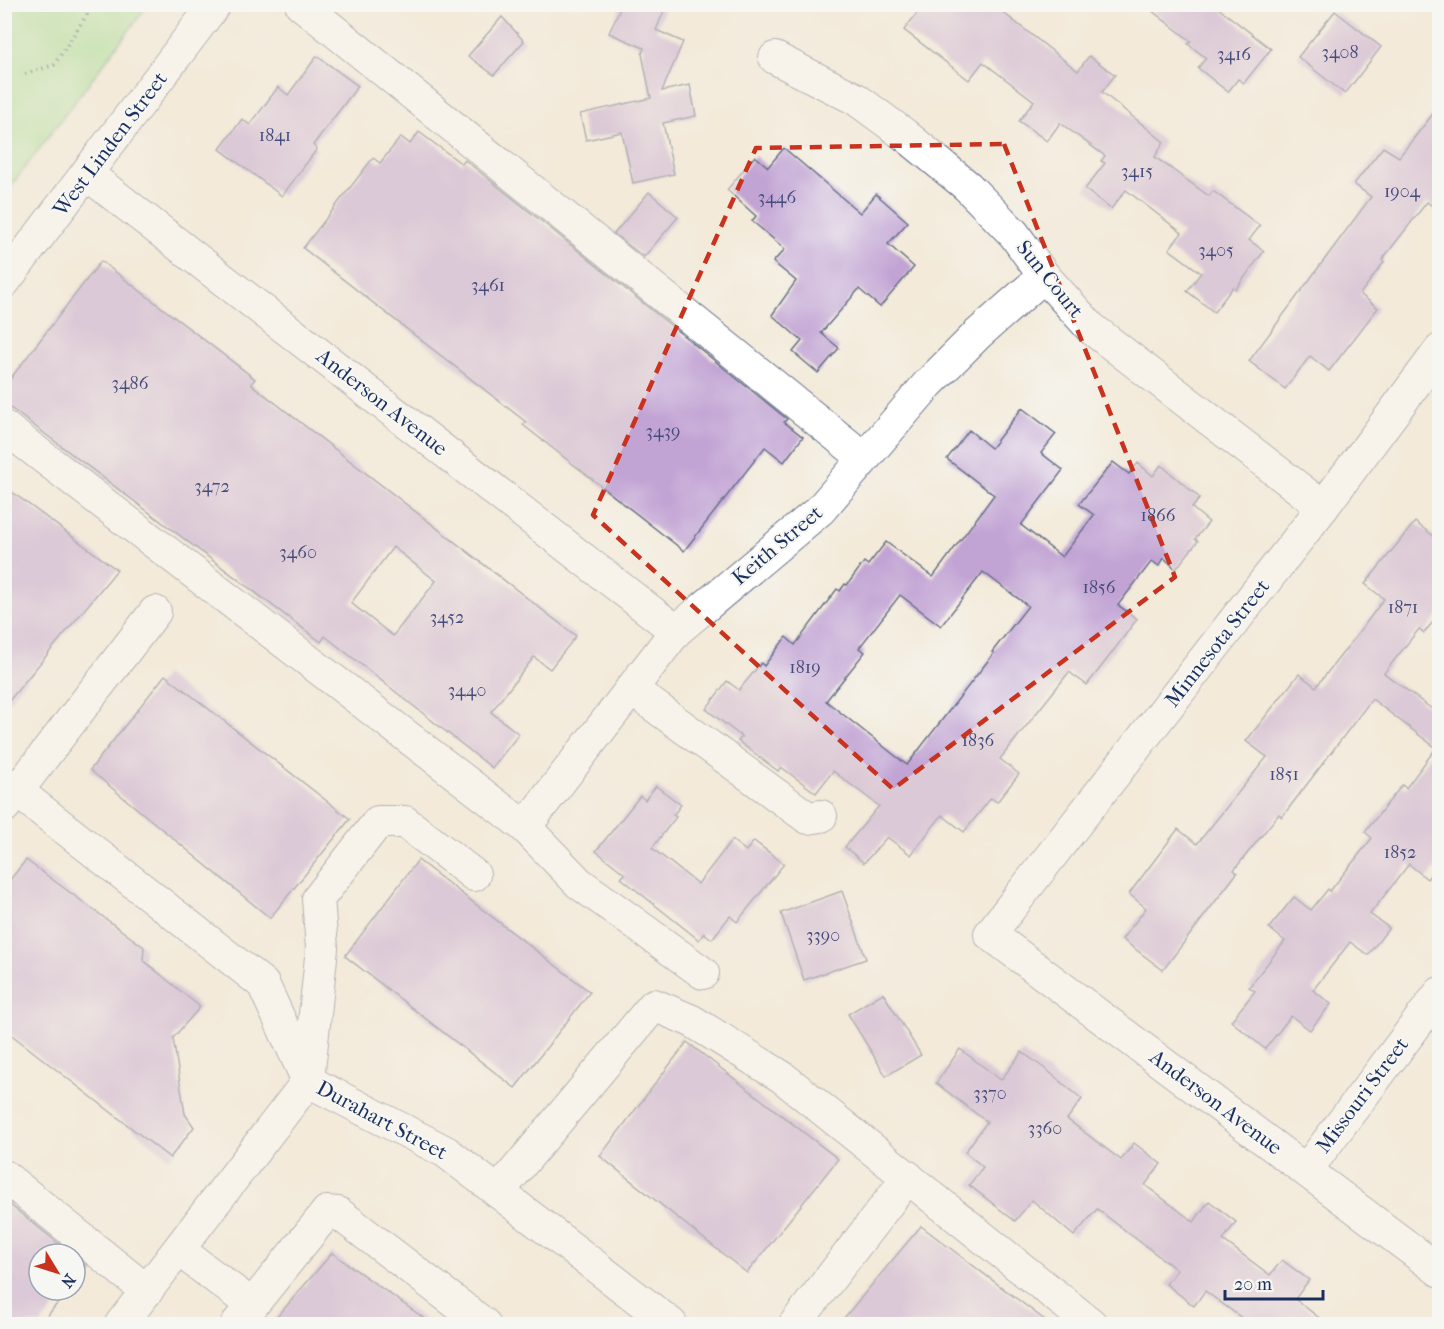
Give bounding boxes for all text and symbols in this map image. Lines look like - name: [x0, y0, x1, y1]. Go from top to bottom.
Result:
- house number: 3408: [1322, 42, 1358, 63]
- house number: 3416: [1217, 44, 1251, 65]
- street label: West Linden Street: [47, 67, 172, 222]
- house number: 1841: [259, 125, 291, 146]
- house number: 3415: [1121, 161, 1153, 182]
- house number: 1904: [1384, 181, 1420, 202]
- house number: 3446: [758, 187, 796, 208]
- street label: Sun Court: [1012, 236, 1089, 323]
- house number: 3405: [1198, 240, 1234, 261]
- house number: 3461: [471, 275, 505, 296]
- street label: Anderson Avenue: [311, 343, 452, 460]
- house number: 3486: [112, 373, 149, 394]
- house number: 3439: [646, 421, 680, 442]
- house number: 3472: [194, 476, 230, 497]
- street label: Keith Street: [727, 500, 827, 590]
- house number: 1866: [1141, 505, 1176, 526]
- house number: 3460: [279, 542, 317, 563]
- street label: Minnesota Street: [1160, 574, 1275, 712]
- house number: 1856: [1083, 577, 1116, 598]
- house number: 1871: [1388, 597, 1418, 618]
- house number: 3452: [430, 607, 464, 628]
- house number: 1819: [789, 657, 821, 678]
- house number: 3440: [448, 680, 486, 701]
- house number: 1836: [962, 730, 995, 751]
- house number: 1851: [1269, 764, 1299, 785]
- house number: 1852: [1384, 842, 1416, 863]
- house number: 3390: [806, 925, 840, 946]
- street label: Missouri Street: [1311, 1032, 1414, 1157]
- street label: Anderson Avenue: [1144, 1044, 1287, 1159]
- street label: Durahart Street: [313, 1075, 452, 1165]
- house number: 3370: [973, 1083, 1007, 1104]
- house number: 3360: [1028, 1118, 1062, 1139]
- north arrow: [27, 1242, 87, 1302]
- scale bar: [1225, 1263, 1322, 1301]
- text: N: [57, 1270, 80, 1292]
- text: 20 m: [1234, 1274, 1272, 1295]

